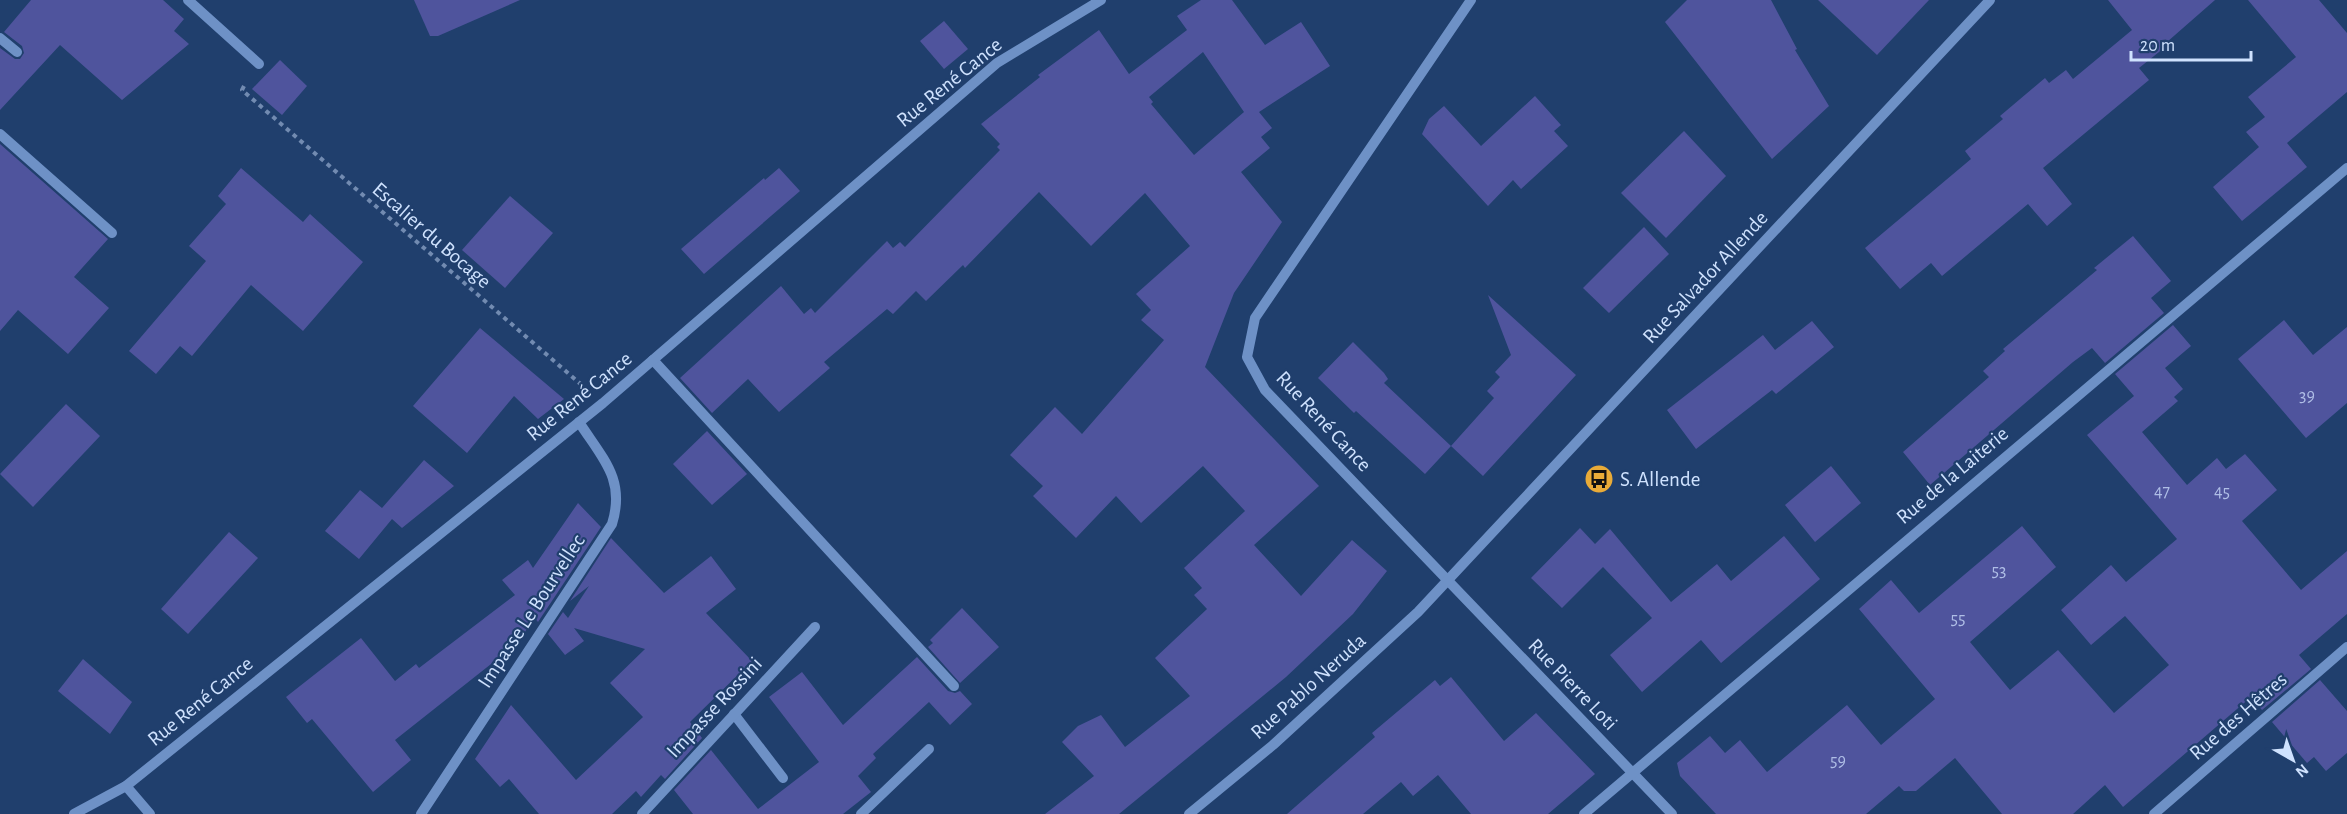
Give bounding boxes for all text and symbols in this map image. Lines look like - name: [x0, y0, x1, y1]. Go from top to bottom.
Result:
- scale bar: [2131, 24, 2251, 62]
- street label: Rue René Cance: [893, 34, 1006, 131]
- text: 20 m: [2140, 37, 2175, 55]
- street label: Escalier du Bocage: [368, 178, 495, 292]
- street label: Rue Salvador Allende: [1639, 207, 1772, 348]
- street label: Rue René Cance: [523, 348, 636, 445]
- street label: Rue René Cance: [1272, 367, 1375, 476]
- house number: 39: [2299, 387, 2315, 405]
- street label: Rue de la Laiterie: [1892, 423, 2012, 528]
- bus stop icon: S. Allende: [1583, 463, 1615, 495]
- place label: S. Allende: [1620, 469, 1701, 490]
- house number: 47: [2154, 483, 2170, 501]
- house number: 45: [2214, 483, 2230, 501]
- street label: Impasse Le Bourvellec: [474, 531, 589, 692]
- house number: 53: [1992, 562, 2006, 580]
- house number: 55: [1950, 610, 1966, 628]
- street label: Rue Pablo Neruda: [1247, 629, 1370, 743]
- street label: Rue Pierre Loti: [1524, 635, 1621, 734]
- street label: Rue René Cance: [144, 653, 257, 750]
- street label: Impasse Rossini: [663, 653, 766, 762]
- street label: Rue des Hêtres: [2186, 669, 2291, 764]
- north arrow: [2263, 730, 2323, 790]
- house number: 59: [1830, 752, 1846, 770]
- text: N: [2293, 761, 2311, 780]

